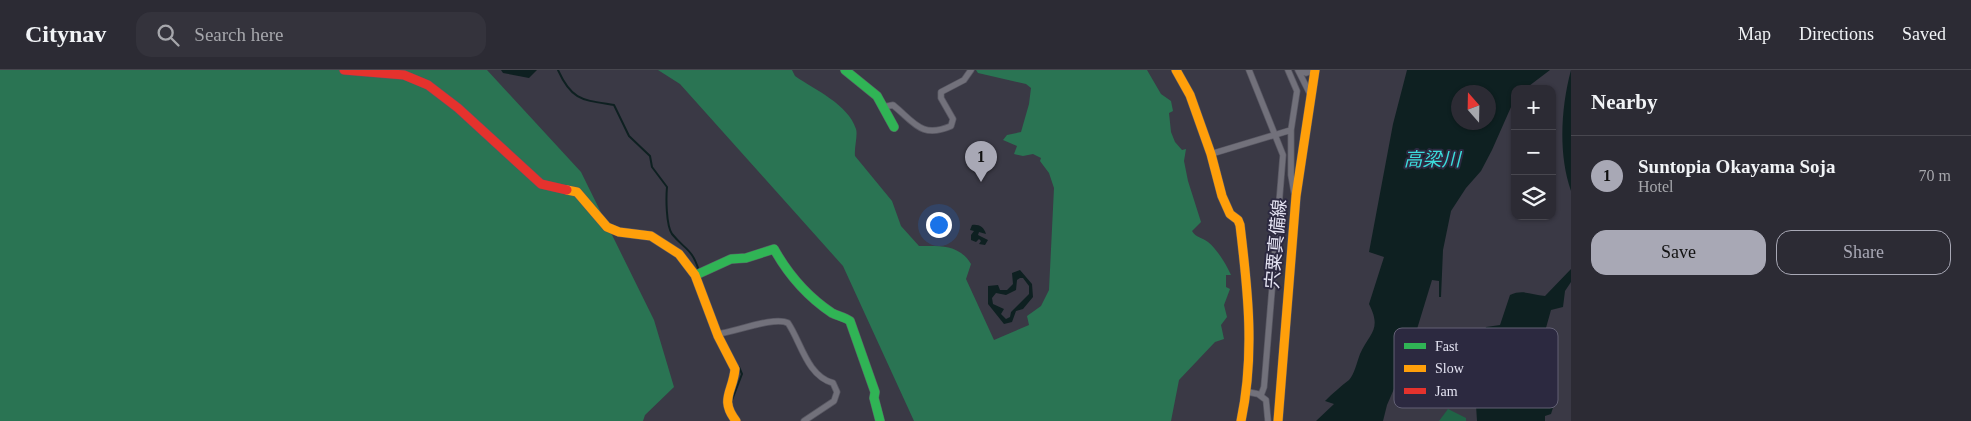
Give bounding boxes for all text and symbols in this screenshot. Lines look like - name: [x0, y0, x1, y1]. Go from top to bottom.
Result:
- search box: [136, 12, 486, 57]
- text: Citynav: [25, 21, 106, 47]
- icon: search: [154, 21, 182, 49]
- text: Search here: [194, 24, 283, 45]
- text: Map: [1738, 24, 1771, 44]
- text: Directions: [1799, 24, 1874, 44]
- text: Saved: [1902, 24, 1946, 44]
- north arrow: [1451, 85, 1496, 130]
- map controls: [1511, 85, 1556, 220]
- button: +: [1511, 85, 1556, 130]
- text: Nearby: [1591, 90, 1658, 114]
- button: −: [1511, 130, 1556, 175]
- pin: 1: [965, 141, 997, 182]
- water label: 高梁川: [1403, 149, 1462, 170]
- text: Suntopia Okayama Soja: [1638, 156, 1835, 177]
- text: 1: [1603, 167, 1611, 184]
- text: 70 m: [1919, 167, 1951, 184]
- button: layers: [1511, 175, 1556, 220]
- text: Hotel: [1638, 178, 1674, 195]
- street label: 宍粟真備線: [1262, 198, 1290, 290]
- your location: [926, 212, 952, 238]
- button: Save: [1591, 230, 1766, 275]
- button: Share: [1776, 230, 1951, 275]
- legend: [1394, 328, 1558, 408]
- text: Fast: [1435, 339, 1458, 354]
- text: Slow: [1435, 361, 1465, 376]
- text: Jam: [1435, 384, 1458, 399]

